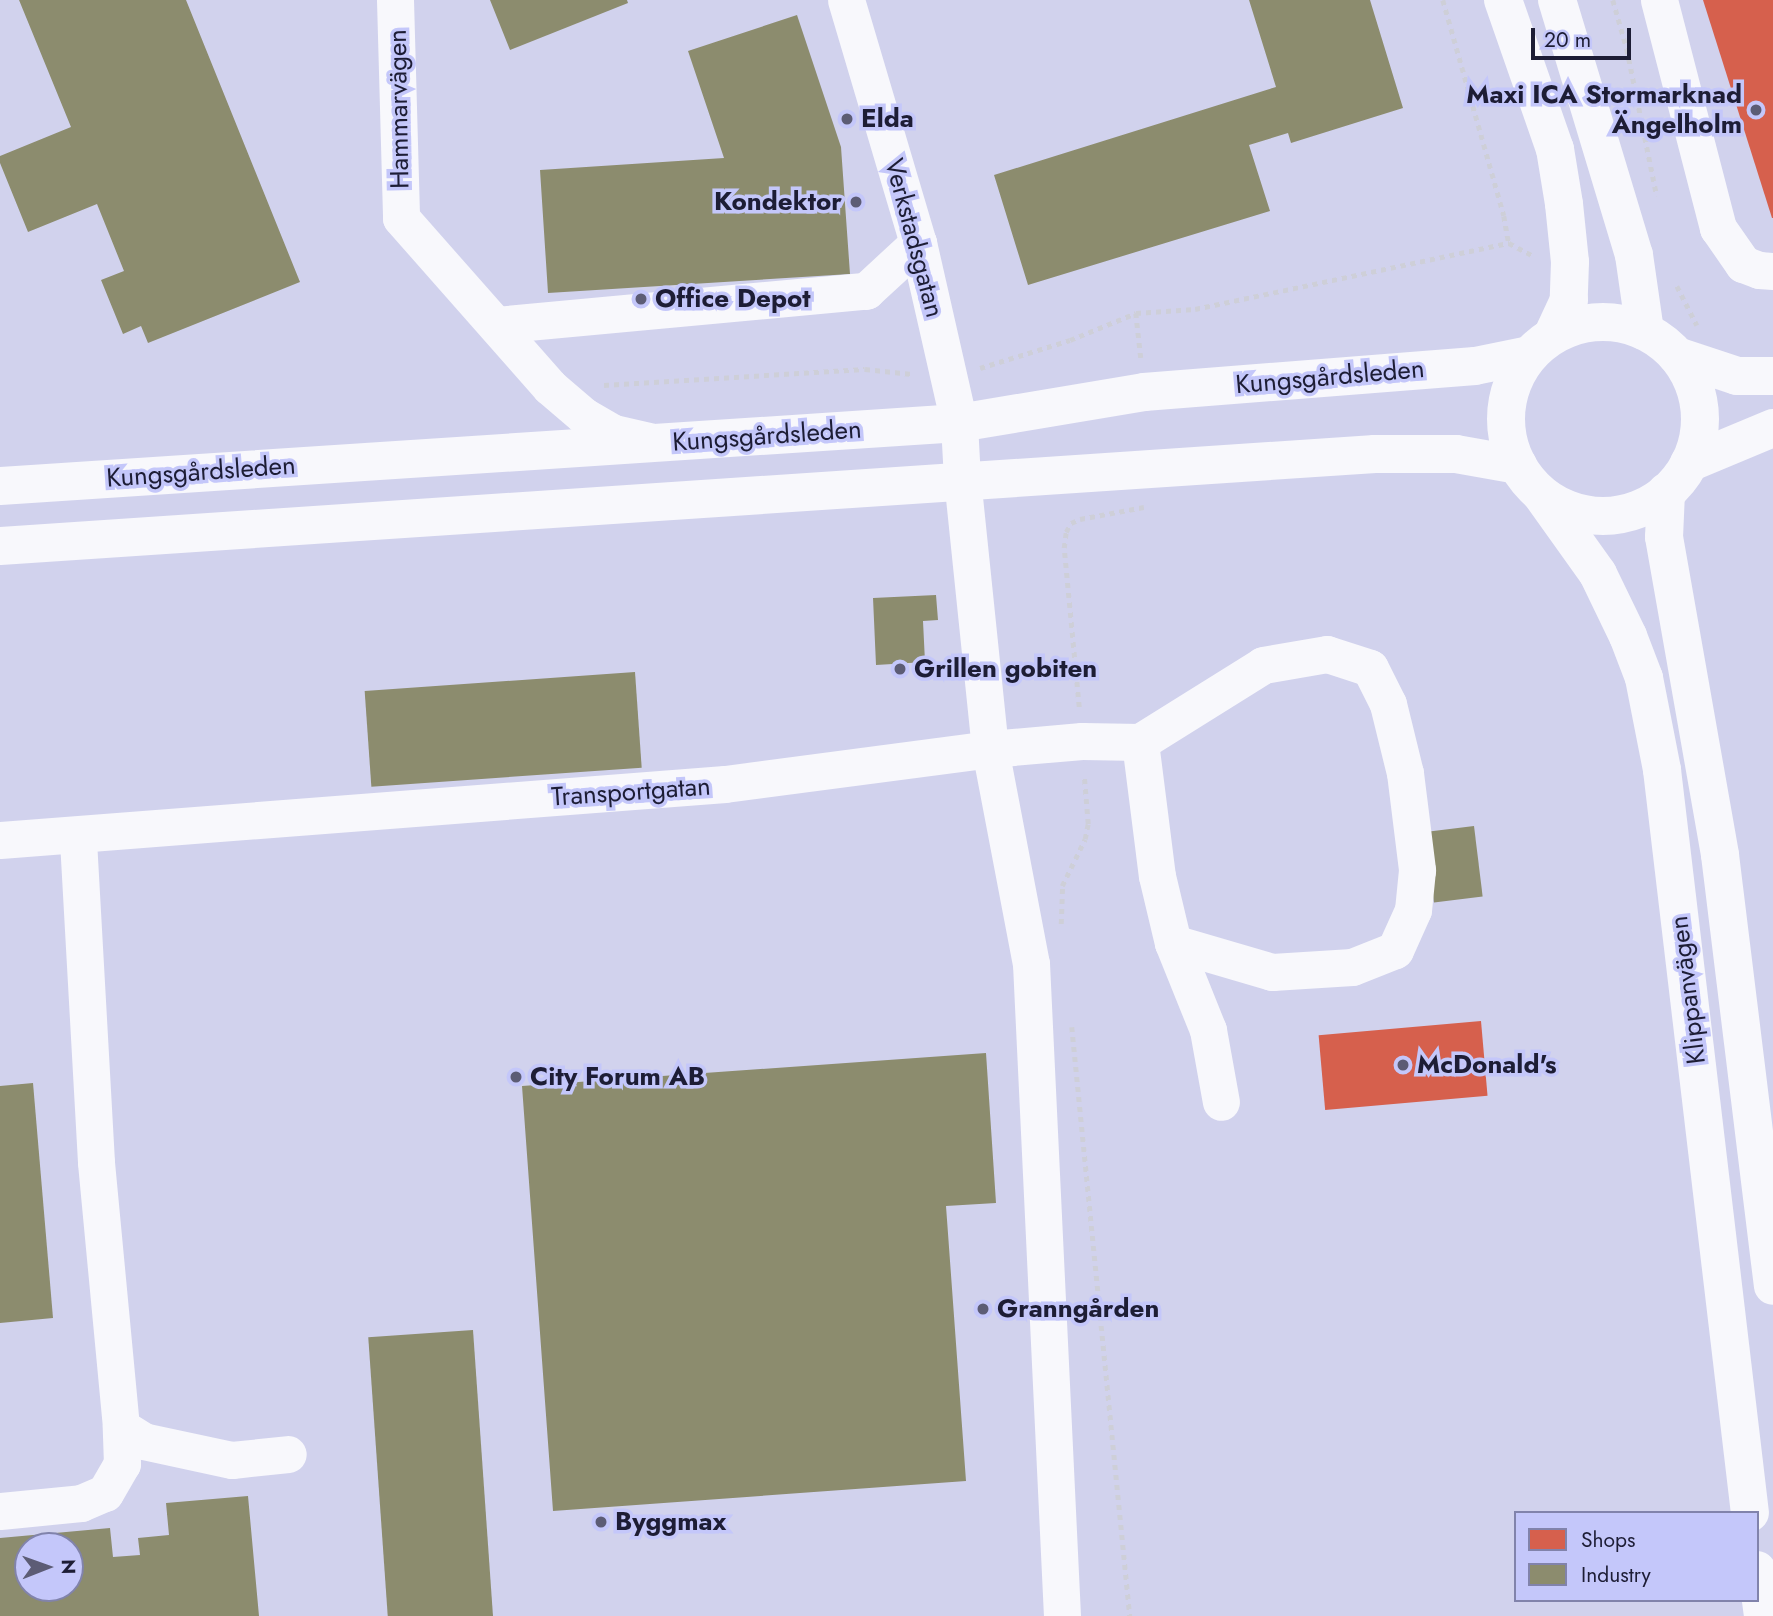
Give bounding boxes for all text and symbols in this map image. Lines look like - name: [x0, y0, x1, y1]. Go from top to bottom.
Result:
- scale bar: [1535, 14, 1635, 58]
- text: 20 m: [1544, 25, 1591, 55]
- street label: Hammarvägen: [382, 29, 416, 189]
- place label: Maxi ICA Stormarknad Ängelholm: [1466, 79, 1742, 140]
- marker: Maxi ICA Stormarknad Ängelholm: [1748, 102, 1764, 118]
- place label: Elda: [861, 103, 914, 135]
- marker: Elda: [839, 111, 855, 127]
- street label: Verkstadsgatan: [878, 155, 950, 321]
- place label: Kondektor: [714, 186, 842, 218]
- marker: Kondektor: [848, 194, 864, 210]
- place label: Office Depot: [655, 283, 811, 315]
- marker: Office Depot: [633, 291, 649, 307]
- street label: Kungsgårdsleden: [1234, 353, 1426, 401]
- street label: Kungsgårdsleden: [671, 414, 863, 458]
- street label: Kungsgårdsleden: [105, 450, 297, 494]
- place label: Grillen gobiten: [914, 653, 1097, 685]
- marker: Grillen gobiten: [892, 661, 908, 677]
- street label: Transportgatan: [550, 771, 712, 813]
- street label: Klippanvägen: [1663, 914, 1713, 1066]
- place label: McDonald's: [1417, 1049, 1557, 1081]
- marker: McDonald's: [1395, 1057, 1411, 1073]
- place label: City Forum AB: [530, 1061, 705, 1093]
- marker: City Forum AB: [508, 1069, 524, 1085]
- place label: Granngården: [997, 1293, 1159, 1325]
- marker: Granngården: [975, 1301, 991, 1317]
- place label: Byggmax: [615, 1506, 726, 1538]
- legend: [1514, 1511, 1759, 1602]
- marker: Byggmax: [593, 1514, 609, 1530]
- text: Shops: [1581, 1525, 1635, 1555]
- north arrow: [14, 1532, 84, 1602]
- text: N: [55, 1559, 82, 1574]
- text: Industry: [1581, 1560, 1651, 1590]

